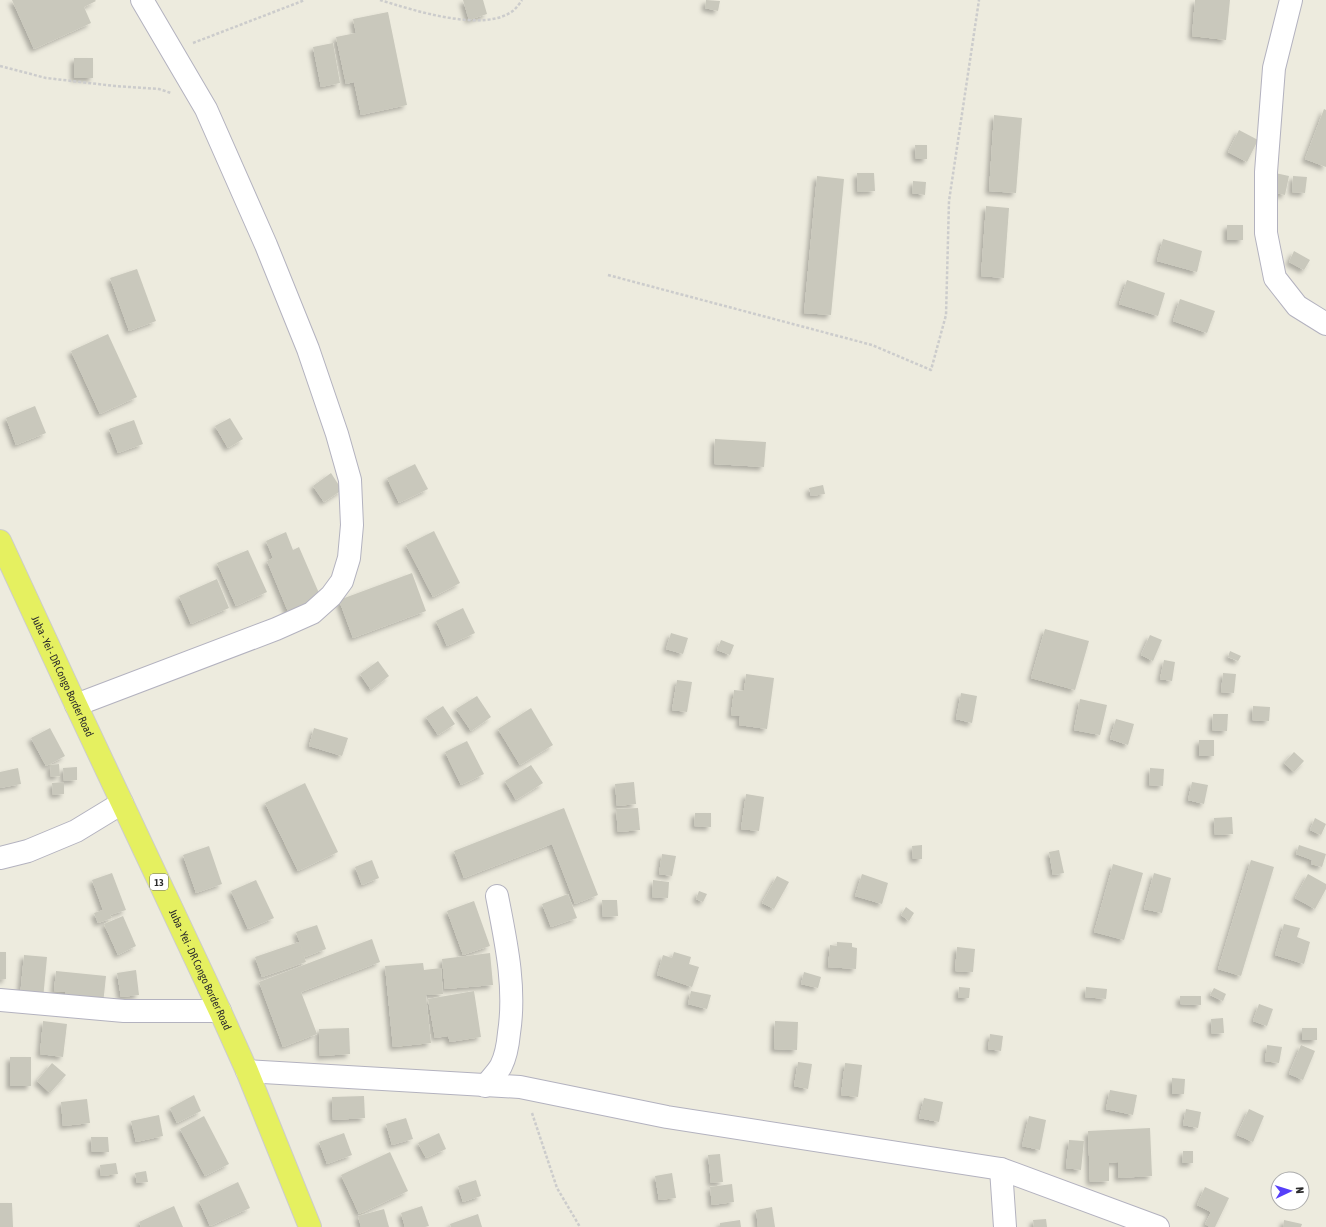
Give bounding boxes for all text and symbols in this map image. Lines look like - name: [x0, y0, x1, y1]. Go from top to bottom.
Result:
- street label: Juba - Yei - DR Congo Border Road: [29, 614, 96, 739]
- road number: 13: [150, 874, 168, 890]
- street label: Juba - Yei - DR Congo Border Road: [167, 907, 234, 1032]
- north arrow: [1270, 1171, 1310, 1211]
- text: N: [1294, 1187, 1306, 1194]

